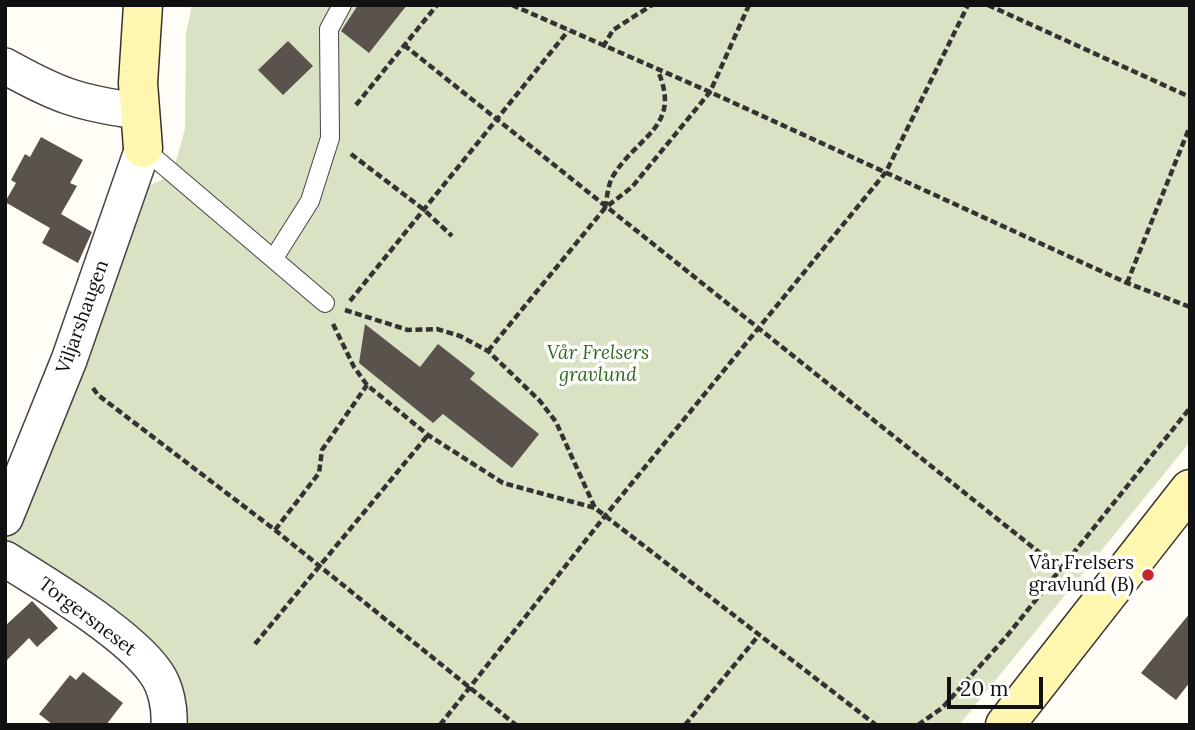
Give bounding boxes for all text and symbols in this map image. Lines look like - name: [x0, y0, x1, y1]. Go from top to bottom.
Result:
- street label: Viljarshaugen: [52, 257, 114, 377]
- park label: Vår Frelsers gravlund: [547, 343, 649, 387]
- place label: Vår Frelsers gravlund (B): [1029, 553, 1134, 597]
- marker: Vår Frelsers gravlund (B): [1140, 567, 1156, 583]
- street label: Torgersneset: [34, 573, 140, 661]
- scale bar: [950, 664, 1046, 708]
- text: 20 m: [960, 675, 1009, 702]

